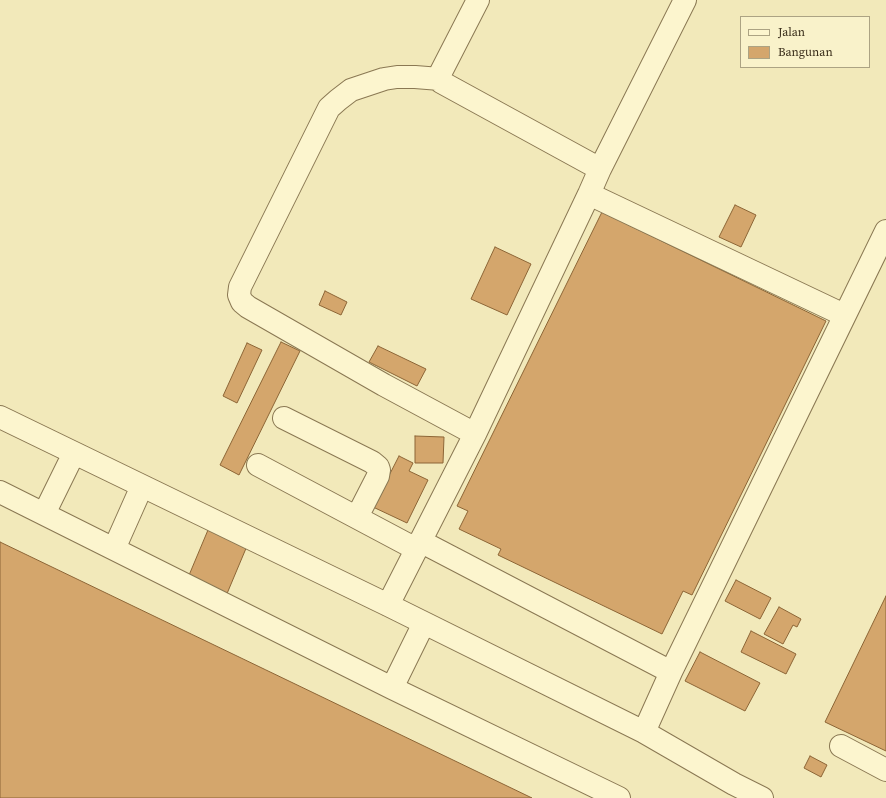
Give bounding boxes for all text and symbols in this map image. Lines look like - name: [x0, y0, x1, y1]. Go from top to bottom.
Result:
- legend: [740, 16, 870, 68]
- text: Jalan: [778, 24, 805, 40]
- text: Bangunan: [778, 44, 833, 60]

